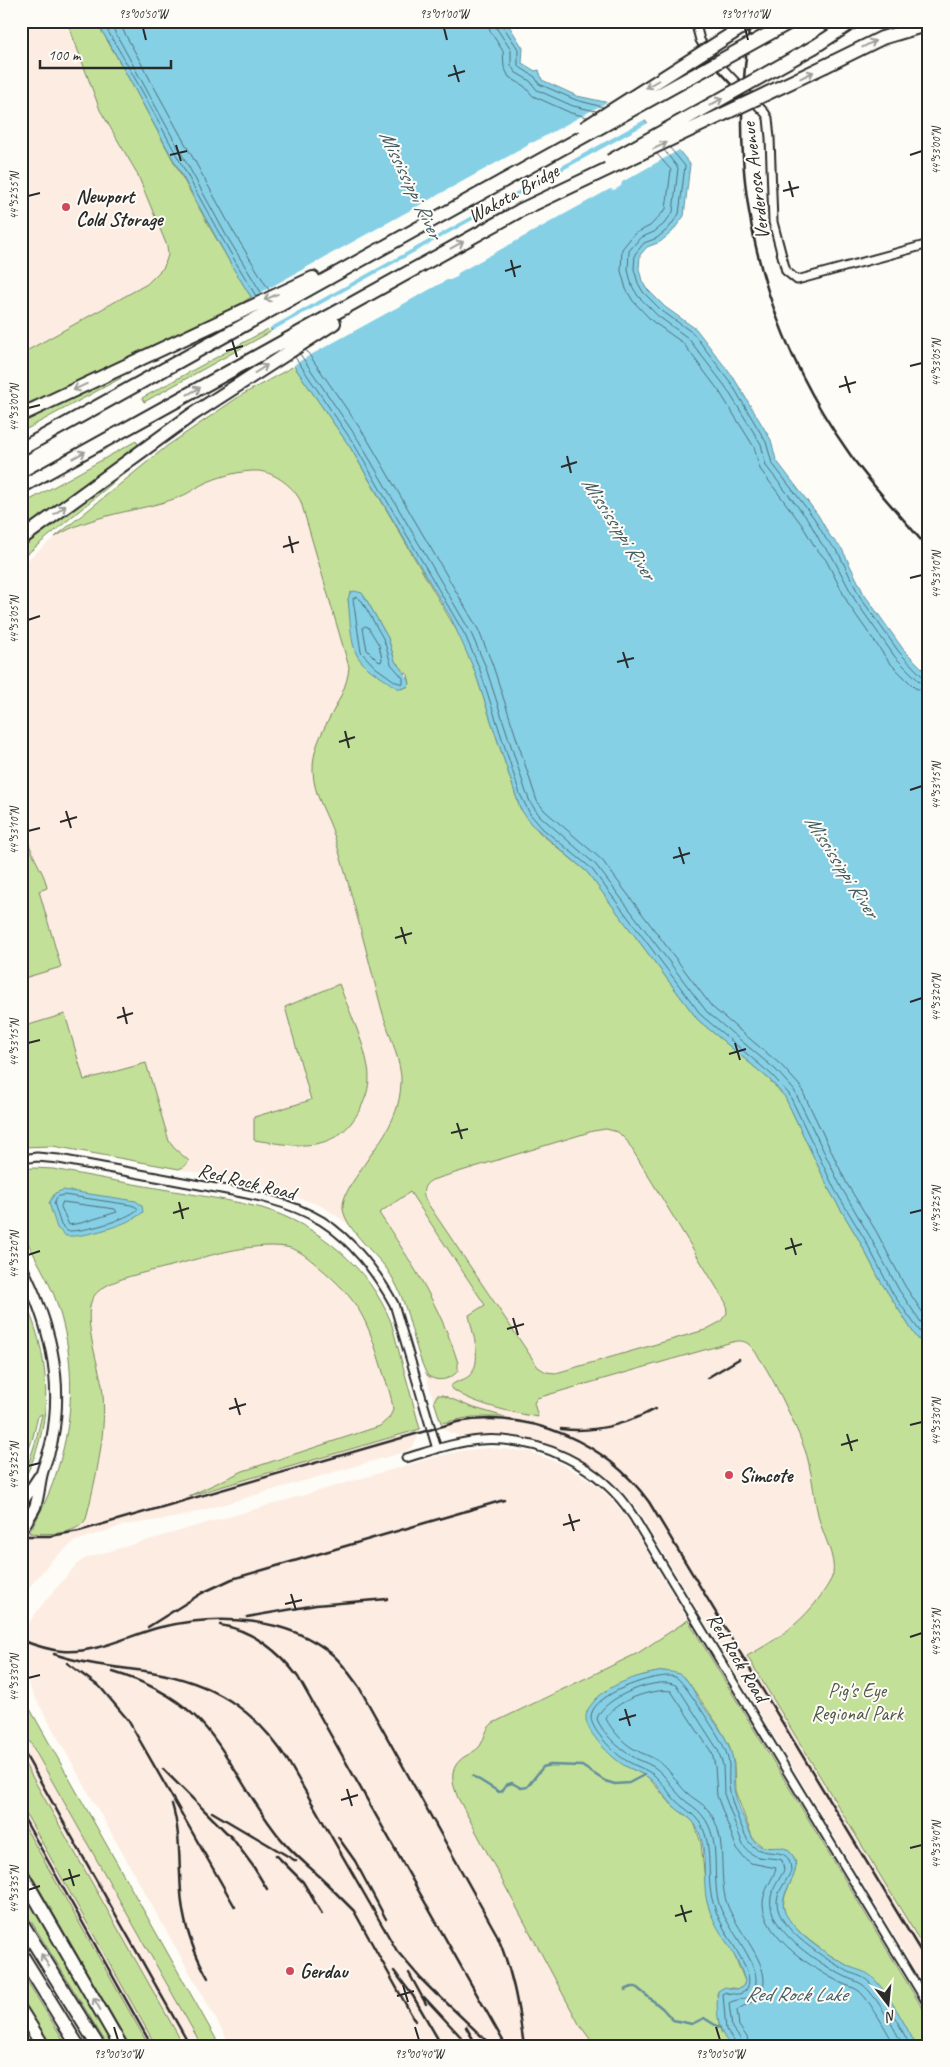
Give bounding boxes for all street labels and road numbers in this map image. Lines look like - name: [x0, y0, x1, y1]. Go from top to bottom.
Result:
- street label: Verderosa Avenue: [736, 119, 775, 241]
- street label: Wakota Bridge: [463, 158, 564, 229]
- street label: Red Rock Road: [196, 1157, 301, 1206]
- street label: Red Rock Road: [701, 1608, 775, 1709]

